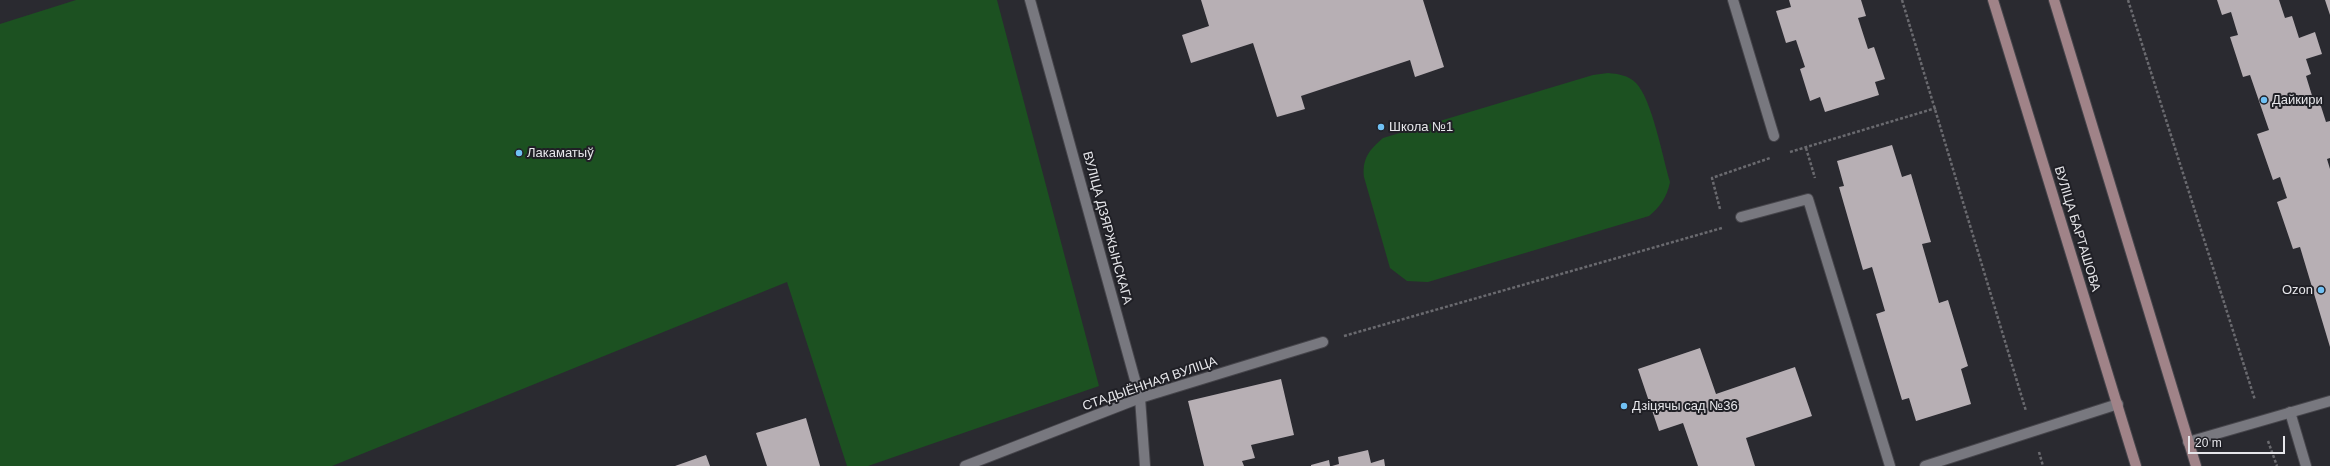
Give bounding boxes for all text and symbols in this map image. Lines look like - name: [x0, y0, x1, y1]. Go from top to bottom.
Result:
- place label: Дайкири: [2272, 92, 2323, 108]
- marker: Дайкири: [2259, 95, 2269, 105]
- place label: Школа №1: [1389, 119, 1453, 135]
- marker: Школа №1: [1376, 122, 1386, 132]
- place label: Лакаматыў: [527, 145, 594, 161]
- marker: Лакаматыў: [514, 148, 524, 158]
- street label: ВУЛІЦА ДЗЯРЖЫНСКАГА: [1079, 150, 1135, 306]
- street label: ВУЛІЦА БАРТАШОВА: [2051, 164, 2103, 294]
- place label: Ozon: [2282, 282, 2313, 298]
- marker: Ozon: [2316, 285, 2326, 295]
- street label: СТАДЫЁННАЯ ВУЛІЦА: [1081, 354, 1219, 414]
- place label: Дзіцячы сад №36: [1632, 398, 1738, 414]
- marker: Дзіцячы сад №36: [1619, 401, 1629, 411]
- scale bar: [2190, 428, 2287, 454]
- text: 20 m: [2195, 436, 2222, 450]

